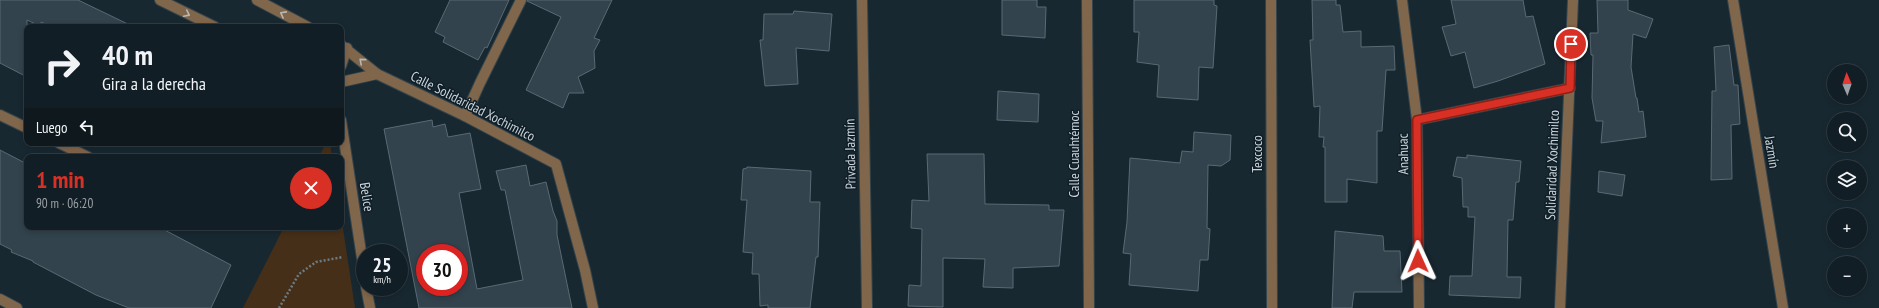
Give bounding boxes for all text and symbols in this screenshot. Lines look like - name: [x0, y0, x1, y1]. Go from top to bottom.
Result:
- one-way arrow: [183, 9, 190, 16]
- one-way arrow: [279, 11, 287, 18]
- pin: [1554, 27, 1588, 61]
- icon: arrive: [1560, 33, 1582, 55]
- text: 40 m: [102, 36, 153, 73]
- icon: right: [36, 40, 88, 92]
- one-way arrow: [359, 58, 366, 65]
- north arrow: [1827, 64, 1867, 104]
- map controls: [1827, 64, 1867, 296]
- street label: Calle Solidaridad Xochimilco: [408, 67, 538, 145]
- text: Gira a la derecha: [102, 72, 206, 95]
- street label: Solidaridad Xochimilco: [1541, 110, 1563, 220]
- street label: Calle Cuauhtémoc: [1065, 111, 1083, 197]
- button: search: [1827, 112, 1867, 152]
- icon: left: [76, 116, 98, 138]
- text: Luego: [36, 118, 68, 137]
- street label: Privada Jazmín: [840, 118, 860, 190]
- street label: Anahuac: [1394, 133, 1412, 175]
- street label: Jazmín: [1760, 134, 1783, 169]
- street label: Texcoco: [1248, 135, 1266, 173]
- button: layers: [1827, 160, 1867, 200]
- text: 1 min: [36, 164, 84, 195]
- button: close: [290, 167, 332, 209]
- street label: Belice: [356, 181, 378, 213]
- text: 90 m · 06:20: [36, 195, 93, 212]
- button: +: [1827, 208, 1867, 248]
- position arrow: [1397, 240, 1439, 282]
- speed limit sign: 30: [416, 244, 468, 296]
- text: 25: [372, 252, 392, 278]
- button: −: [1827, 256, 1867, 296]
- text: km/h: [373, 273, 391, 286]

